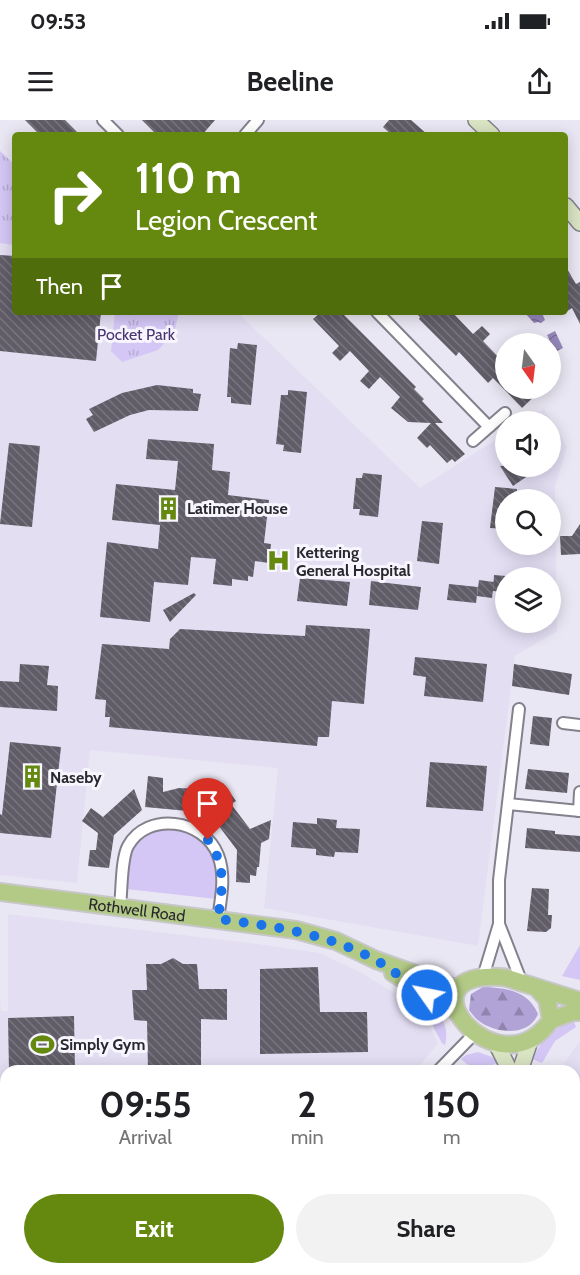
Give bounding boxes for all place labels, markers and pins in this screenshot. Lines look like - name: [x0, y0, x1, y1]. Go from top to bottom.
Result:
- building icon: Latimer House: [156, 495, 182, 521]
- place label: Latimer House: [187, 499, 288, 518]
- place label: Kettering General Hospital: [296, 543, 411, 580]
- hospital icon: Kettering General Hospital: [265, 548, 291, 574]
- building icon: Naseby: [19, 764, 45, 790]
- place label: Naseby: [50, 768, 102, 787]
- pin: [182, 778, 233, 840]
- sports icon: Simply Gym: [29, 1031, 55, 1057]
- place label: Simply Gym: [60, 1035, 145, 1054]

